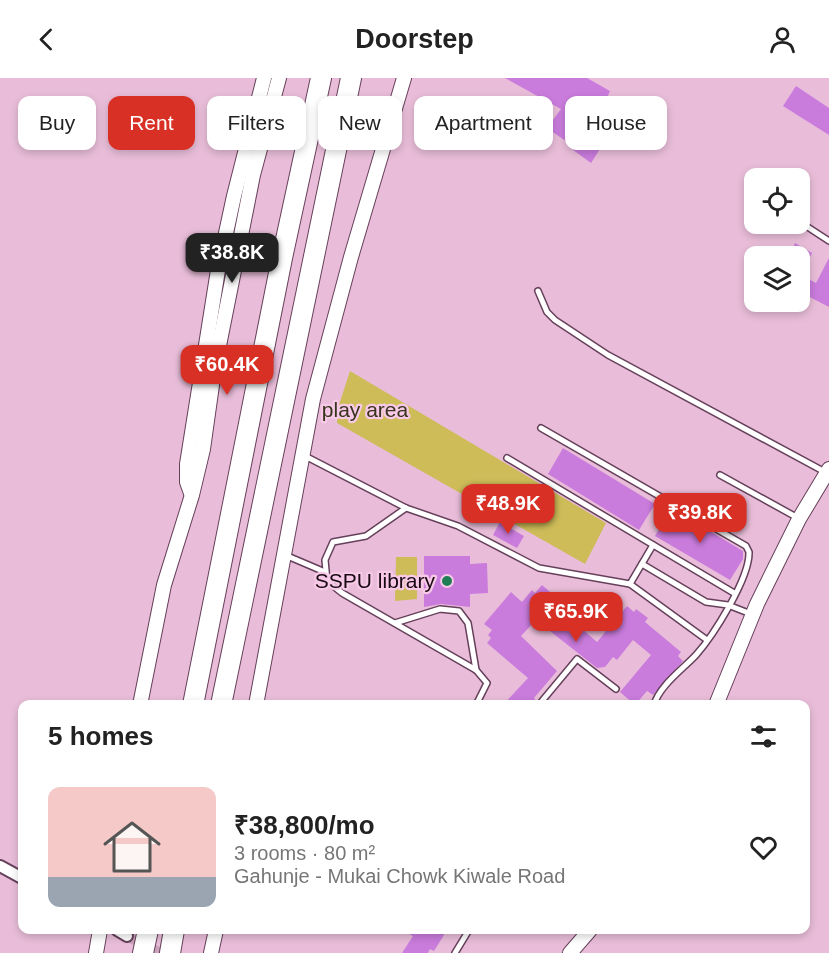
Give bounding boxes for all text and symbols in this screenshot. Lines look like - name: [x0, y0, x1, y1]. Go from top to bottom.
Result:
- icon: back: [30, 23, 63, 56]
- icon: person: [766, 23, 799, 56]
- text: Doorstep: [355, 24, 474, 54]
- chip: Buy: [18, 96, 96, 150]
- chip: Rent: [108, 96, 195, 150]
- chip: Filters: [207, 96, 306, 150]
- chip: New: [318, 96, 402, 150]
- chip: Apartment: [414, 96, 553, 150]
- chip: House: [565, 96, 667, 150]
- map controls: [744, 168, 810, 312]
- button: locate: [744, 168, 810, 234]
- pin: ₹38.8K: [183, 233, 281, 284]
- text: ₹38.8K: [200, 241, 264, 263]
- button: layers: [744, 246, 810, 312]
- pin: ₹60.4K: [178, 345, 276, 396]
- text: ₹60.4K: [195, 353, 259, 375]
- park label: play area: [322, 398, 409, 421]
- pin: ₹48.9K: [459, 484, 557, 535]
- text: ₹48.9K: [476, 492, 540, 514]
- pin: ₹39.8K: [651, 493, 749, 544]
- text: ₹39.8K: [668, 501, 732, 523]
- place label: SSPU library: [315, 569, 435, 592]
- marker: SSPU library: [440, 574, 454, 588]
- pin: ₹65.9K: [527, 592, 625, 643]
- text: ₹65.9K: [544, 600, 608, 622]
- icon: filters: [747, 720, 780, 753]
- text: 5 homes: [48, 721, 154, 751]
- text: ₹38,800/mo: [234, 810, 375, 840]
- icon: home: [96, 811, 168, 883]
- icon: heart: [747, 831, 780, 864]
- text: 3 rooms · 80 m²: [234, 842, 375, 864]
- text: Gahunje - Mukai Chowk Kiwale Road: [234, 865, 565, 887]

